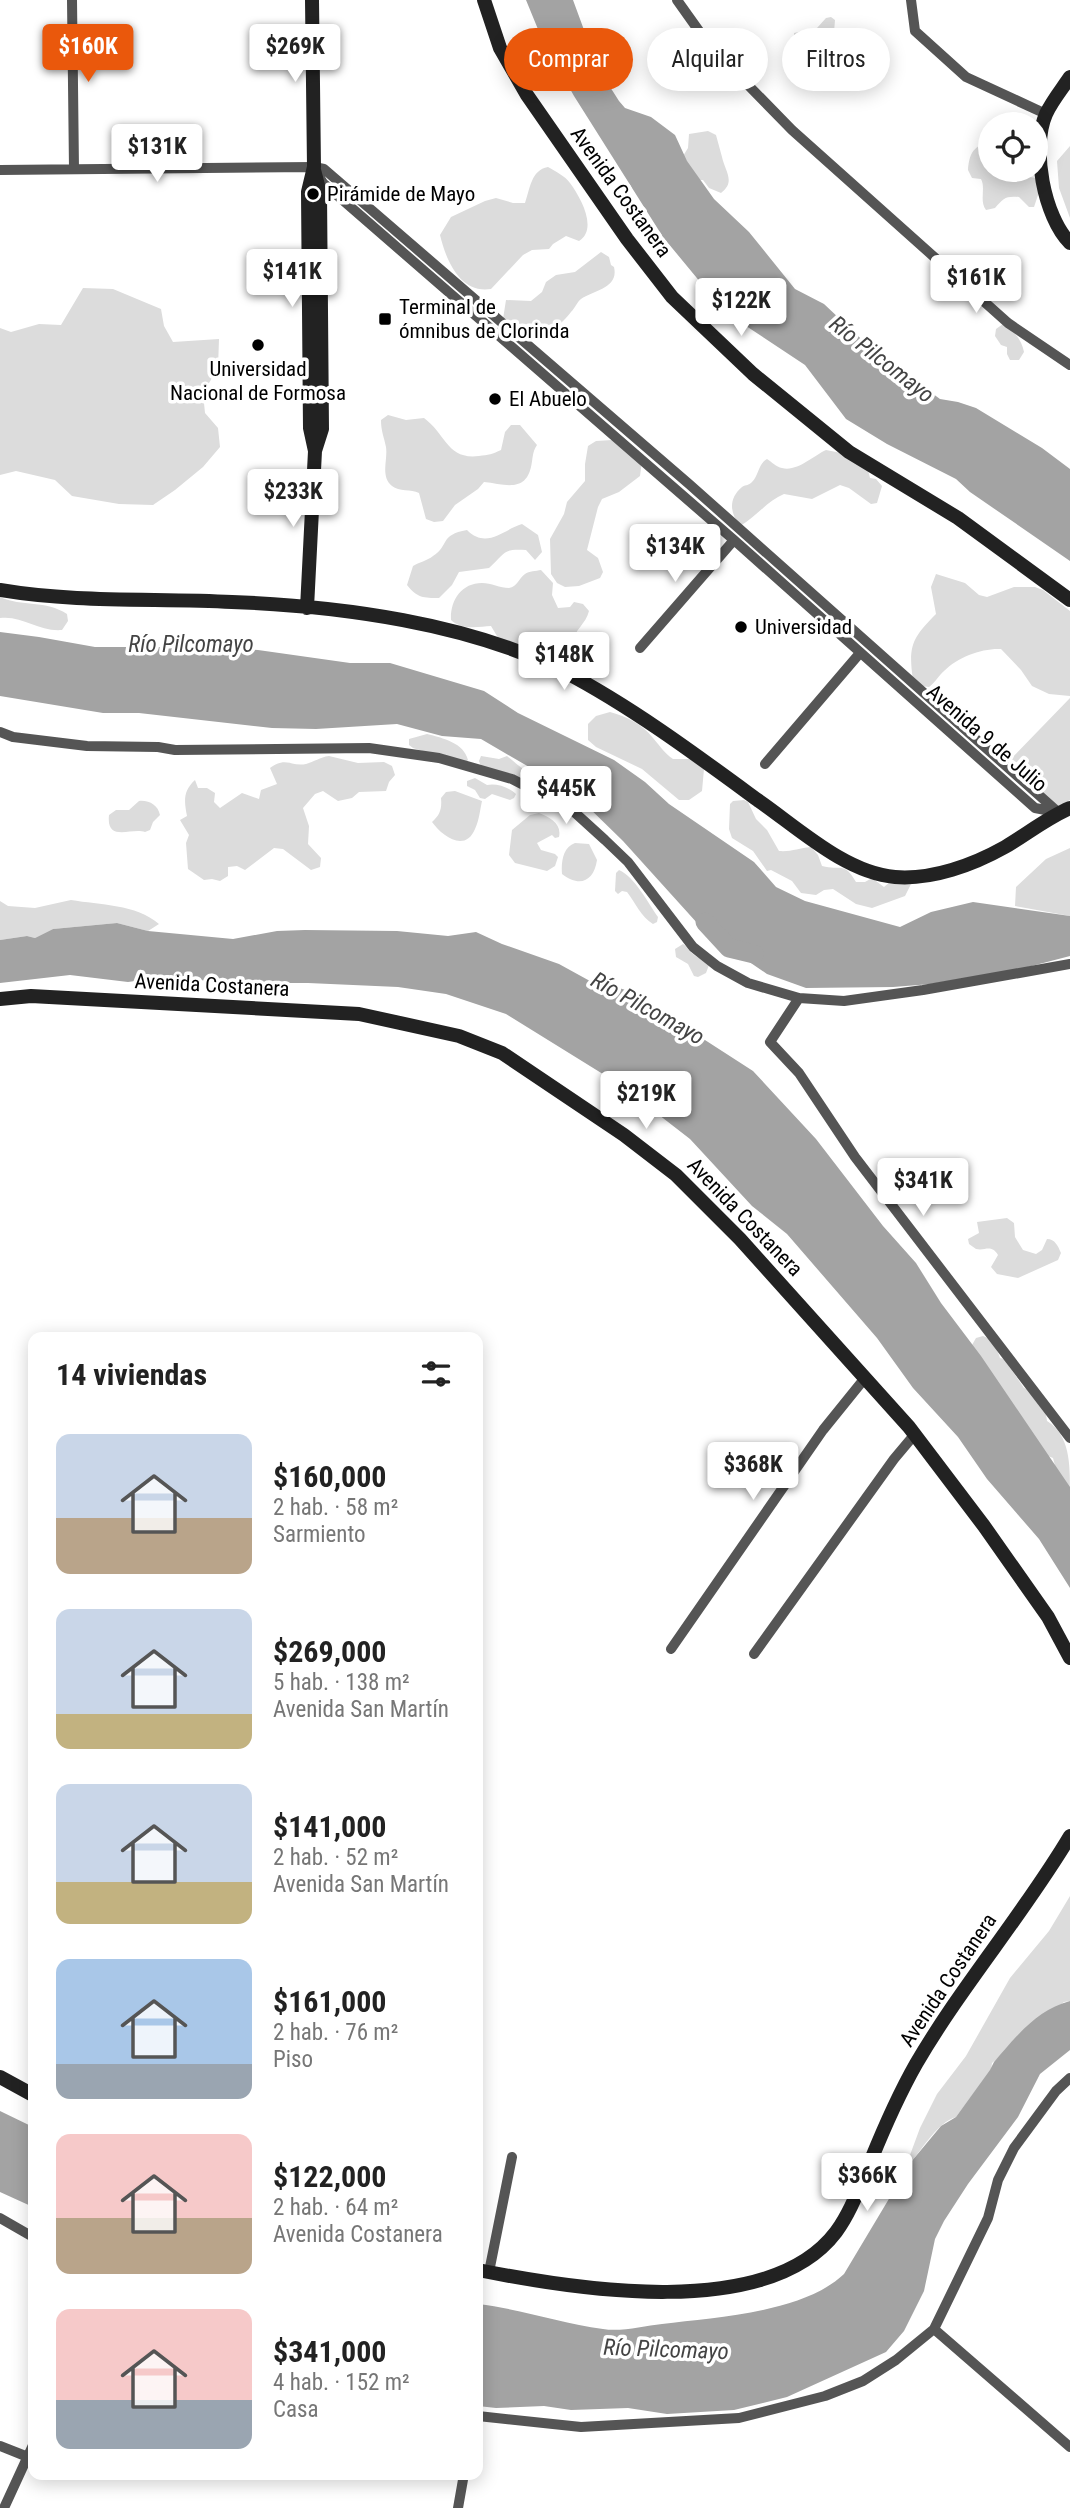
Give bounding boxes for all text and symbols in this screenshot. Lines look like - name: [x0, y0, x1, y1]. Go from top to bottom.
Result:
- pin: $160K: [39, 24, 137, 84]
- pin: $269K: [246, 24, 344, 84]
- chip: Comprar: [504, 28, 633, 91]
- chip: Alquilar: [647, 28, 768, 91]
- chip: Filtros: [782, 28, 890, 91]
- text: $160K: [58, 33, 118, 60]
- text: $269K: [265, 33, 325, 60]
- map controls: [978, 112, 1048, 182]
- button: locate: [978, 112, 1048, 182]
- street label: Avenida Costanera: [566, 122, 676, 262]
- pin: $131K: [108, 124, 206, 184]
- text: $131K: [127, 133, 187, 160]
- place label: Pirámide de Mayo: [327, 182, 475, 206]
- marker: Pirámide de Mayo: [305, 186, 321, 202]
- pin: $141K: [243, 250, 341, 309]
- pin: $161K: [927, 256, 1025, 315]
- text: $141K: [262, 258, 322, 285]
- text: $161K: [946, 264, 1006, 291]
- pin: $122K: [692, 278, 790, 338]
- text: $122K: [711, 287, 771, 314]
- place label: Terminal de ómnibus de Clorinda: [399, 295, 569, 343]
- water label: Río Pilcomayo: [824, 310, 939, 409]
- marker: Terminal de ómnibus de Clorinda: [377, 311, 393, 327]
- marker: Universidad Nacional de Formosa: [250, 337, 266, 353]
- place label: Universidad Nacional de Formosa: [170, 357, 346, 405]
- place label: El Abuelo: [509, 387, 587, 411]
- marker: El Abuelo: [487, 391, 503, 407]
- pin: $233K: [244, 470, 342, 529]
- text: $233K: [263, 478, 323, 505]
- pin: $134K: [626, 524, 724, 584]
- text: $134K: [645, 533, 705, 560]
- place label: Universidad: [755, 615, 852, 639]
- marker: Universidad: [733, 619, 749, 635]
- water label: Río Pilcomayo: [128, 631, 254, 658]
- pin: $148K: [515, 632, 613, 692]
- text: $148K: [534, 641, 594, 668]
- street label: Avenida 9 de Julio: [922, 679, 1052, 797]
- pin: $445K: [517, 766, 615, 826]
- text: $445K: [536, 775, 596, 802]
- water label: Río Pilcomayo: [586, 966, 709, 1051]
- street label: Avenida Costanera: [134, 969, 290, 1001]
- pin: $219K: [597, 1072, 695, 1131]
- text: $219K: [616, 1080, 676, 1107]
- street label: Avenida Costanera: [683, 1153, 807, 1281]
- pin: $341K: [874, 1158, 972, 1218]
- text: $341K: [893, 1167, 953, 1194]
- icon: filters: [417, 1355, 455, 1393]
- text: 14 viviendas: [56, 1357, 207, 1392]
- pin: $368K: [704, 1442, 802, 1502]
- text: $368K: [723, 1451, 783, 1478]
- text: $160,000: [273, 1459, 386, 1494]
- icon: home: [112, 1462, 196, 1546]
- text: 2 hab. · 58 m²: [273, 1494, 398, 1521]
- text: Sarmiento: [273, 1521, 366, 1548]
- text: $269,000: [273, 1634, 386, 1669]
- icon: home: [112, 1637, 196, 1721]
- text: 5 hab. · 138 m²: [273, 1669, 410, 1696]
- text: Avenida San Martín: [273, 1696, 449, 1723]
- text: $141,000: [273, 1809, 386, 1844]
- icon: home: [112, 1812, 196, 1896]
- text: 2 hab. · 52 m²: [273, 1844, 398, 1871]
- text: Avenida San Martín: [273, 1871, 449, 1898]
- street label: Avenida Costanera: [895, 1909, 1001, 2051]
- text: $161,000: [273, 1984, 386, 2019]
- icon: home: [112, 1987, 196, 2071]
- text: 2 hab. · 76 m²: [273, 2019, 398, 2046]
- text: Piso: [273, 2046, 313, 2073]
- pin: $366K: [818, 2154, 916, 2213]
- text: $122,000: [273, 2159, 386, 2194]
- icon: home: [112, 2162, 196, 2246]
- text: $366K: [837, 2162, 897, 2189]
- text: 2 hab. · 64 m²: [273, 2194, 398, 2221]
- text: Avenida Costanera: [273, 2221, 443, 2248]
- text: $341,000: [273, 2334, 386, 2369]
- water label: Río Pilcomayo: [603, 2334, 729, 2365]
- icon: home: [112, 2337, 196, 2421]
- text: 4 hab. · 152 m²: [273, 2369, 410, 2396]
- text: Casa: [273, 2396, 319, 2423]

